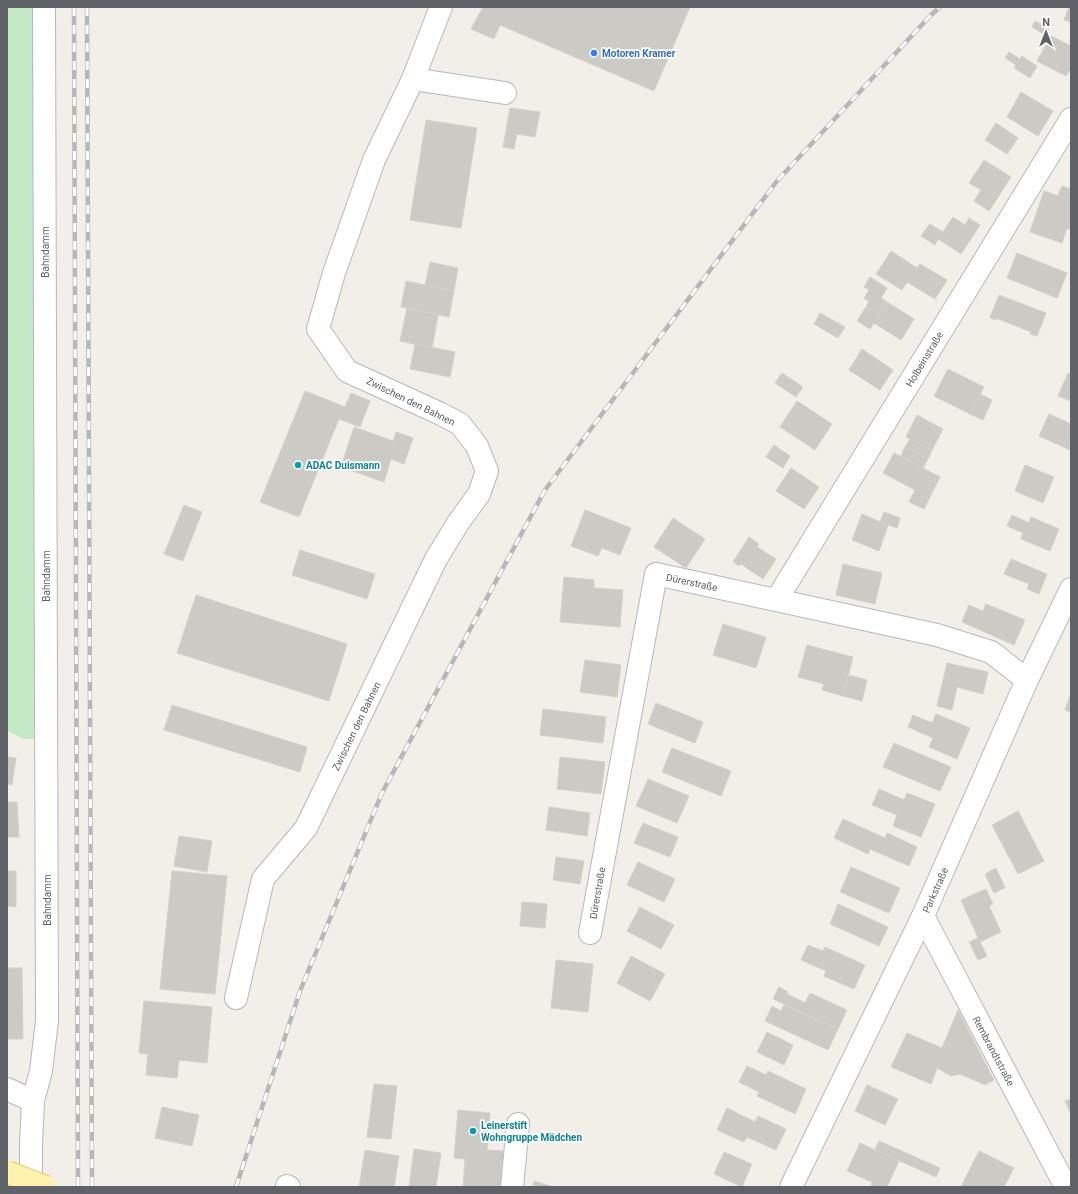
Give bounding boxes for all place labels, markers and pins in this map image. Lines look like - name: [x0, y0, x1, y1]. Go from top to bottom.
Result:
- marker: Motoren Kramer: [589, 48, 599, 58]
- place label: Motoren Kramer: [602, 48, 676, 59]
- marker: ADAC Duismann: [293, 460, 303, 470]
- place label: ADAC Duismann: [306, 460, 380, 471]
- place label: Leinerstift Wohngruppe Mädchen: [481, 1120, 583, 1143]
- marker: Leinerstift Wohngruppe Mädchen: [468, 1126, 478, 1136]

